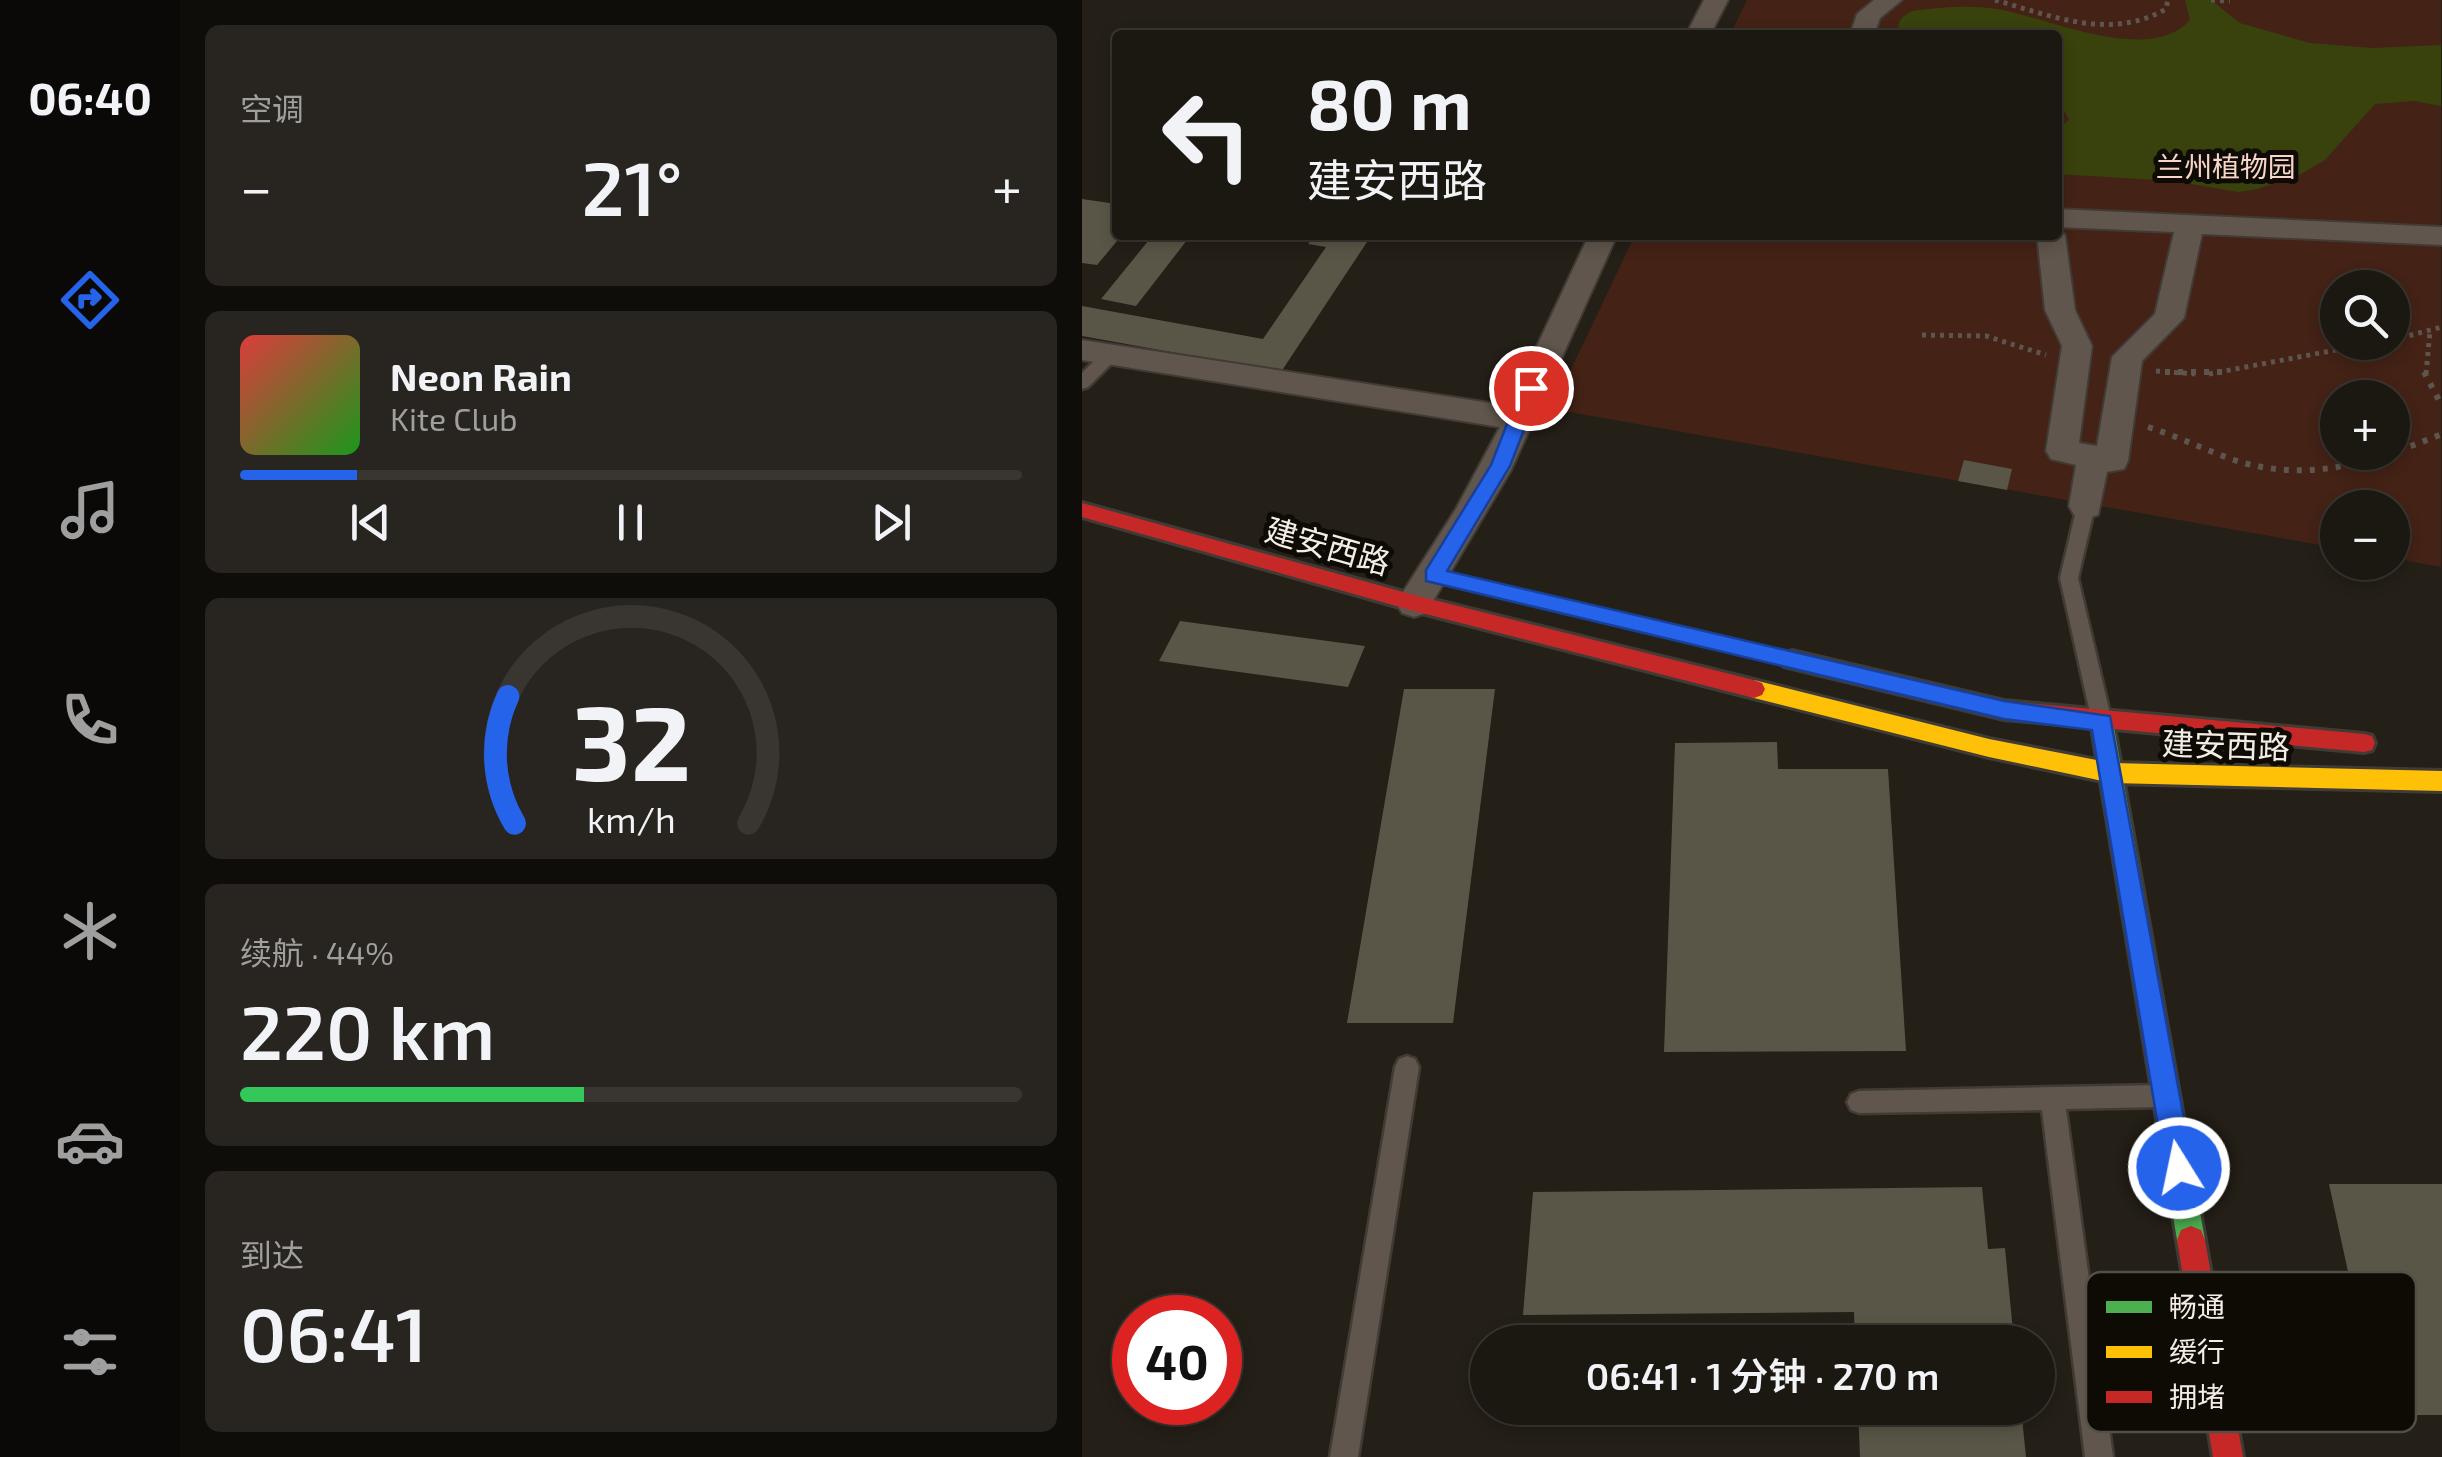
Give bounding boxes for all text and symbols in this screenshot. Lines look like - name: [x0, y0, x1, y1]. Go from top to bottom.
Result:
- text: 80 m: [1307, 60, 1472, 144]
- text: 06:40: [28, 70, 152, 124]
- icon: left: [1142, 70, 1272, 200]
- text: 空调: [240, 89, 304, 127]
- text: 21°: [582, 141, 682, 231]
- park label: 兰州植物园: [2156, 149, 2296, 183]
- text: 建安西路: [1307, 152, 1487, 206]
- text: −: [240, 153, 272, 219]
- text: +: [992, 153, 1022, 219]
- icon: directions: [55, 265, 125, 335]
- map controls: [2320, 270, 2410, 580]
- button: search: [2320, 270, 2410, 360]
- pin: [1489, 346, 1574, 431]
- text: Neon Rain: [390, 353, 572, 399]
- icon: arrive: [1504, 361, 1559, 416]
- button: +: [2320, 380, 2410, 470]
- text: Kite Club: [390, 399, 518, 437]
- icon: music: [55, 475, 125, 545]
- button: −: [2320, 490, 2410, 580]
- icon: previous: [343, 495, 398, 550]
- icon: pause: [603, 495, 658, 550]
- icon: next: [864, 495, 919, 550]
- street label: 建安西路: [1261, 509, 1395, 581]
- text: 32: [571, 677, 691, 802]
- icon: phone: [55, 685, 125, 755]
- street label: 建安西路: [2161, 723, 2291, 765]
- text: km/h: [587, 797, 675, 840]
- icon: climate: [55, 896, 125, 966]
- text: 续航 · 44%: [240, 933, 394, 971]
- text: 220 km: [240, 985, 495, 1075]
- icon: car: [55, 1106, 125, 1176]
- position arrow: [2127, 1116, 2231, 1220]
- text: 到达: [240, 1235, 304, 1273]
- legend: [2086, 1272, 2416, 1432]
- text: 06:41: [240, 1287, 427, 1377]
- text: 畅通: [2169, 1289, 2225, 1323]
- speed limit sign: 40: [1112, 1295, 1242, 1425]
- icon: filters: [55, 1317, 125, 1387]
- text: 缓行: [2169, 1334, 2225, 1368]
- text: 06:41 · 1 分钟 · 270 m: [1586, 1352, 1939, 1398]
- text: 拥堵: [2169, 1379, 2225, 1413]

